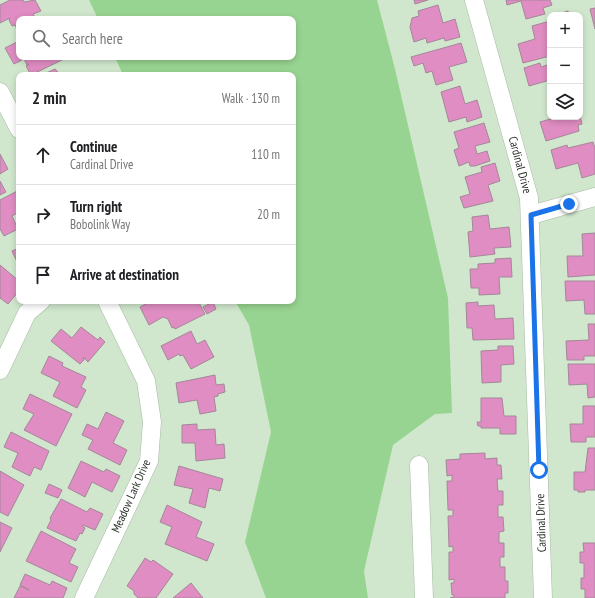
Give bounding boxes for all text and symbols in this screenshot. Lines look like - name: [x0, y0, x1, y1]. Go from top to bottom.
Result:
- map controls: [547, 12, 583, 120]
- button: +: [547, 12, 583, 48]
- search box: [16, 16, 296, 60]
- icon: search: [30, 27, 52, 49]
- text: Search here: [62, 29, 123, 48]
- button: −: [547, 48, 583, 84]
- button: layers: [547, 84, 583, 120]
- text: 2 min: [32, 87, 66, 109]
- text: Walk · 130 m: [222, 90, 280, 107]
- street label: Cardinal Drive: [506, 135, 535, 195]
- text: Continue: [70, 137, 117, 156]
- icon: ahead: [32, 144, 54, 166]
- text: 110 m: [251, 146, 280, 163]
- text: Cardinal Drive: [70, 156, 133, 173]
- route end: [560, 195, 578, 213]
- text: Turn right: [70, 197, 122, 216]
- icon: right: [32, 204, 54, 226]
- text: 20 m: [257, 206, 280, 223]
- text: Bobolink Way: [70, 216, 130, 233]
- icon: arrive: [32, 264, 54, 286]
- text: Arrive at destination: [70, 265, 179, 284]
- street label: Meadow Lark Drive: [108, 457, 153, 535]
- route start: [530, 461, 548, 479]
- street label: Cardinal Drive: [532, 494, 549, 552]

